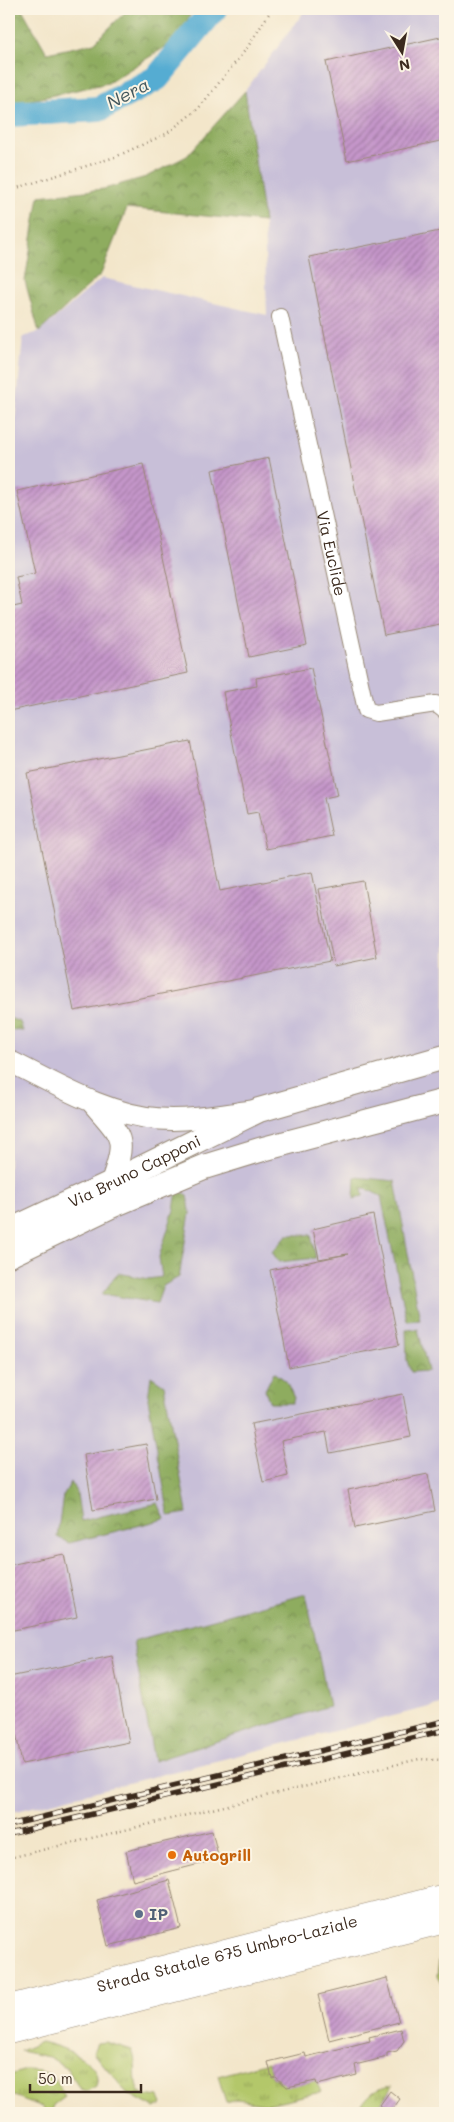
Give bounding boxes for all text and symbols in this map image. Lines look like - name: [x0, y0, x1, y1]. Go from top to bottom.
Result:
- north arrow: [376, 28, 426, 78]
- text: N: [398, 55, 412, 76]
- water label: Nera: [102, 72, 153, 114]
- street label: Via Euclide: [313, 509, 352, 598]
- street label: Via Bruno Capponi: [64, 1129, 204, 1212]
- place label: Autogrill: [182, 1844, 251, 1865]
- marker: Autogrill: [166, 1849, 178, 1861]
- place label: IP: [149, 1903, 168, 1924]
- marker: IP: [133, 1908, 145, 1920]
- street label: Strada Statale 675 Umbro-Laziale: [94, 1910, 360, 1996]
- scale bar: [30, 2062, 141, 2094]
- text: 50 m: [38, 2068, 73, 2088]

